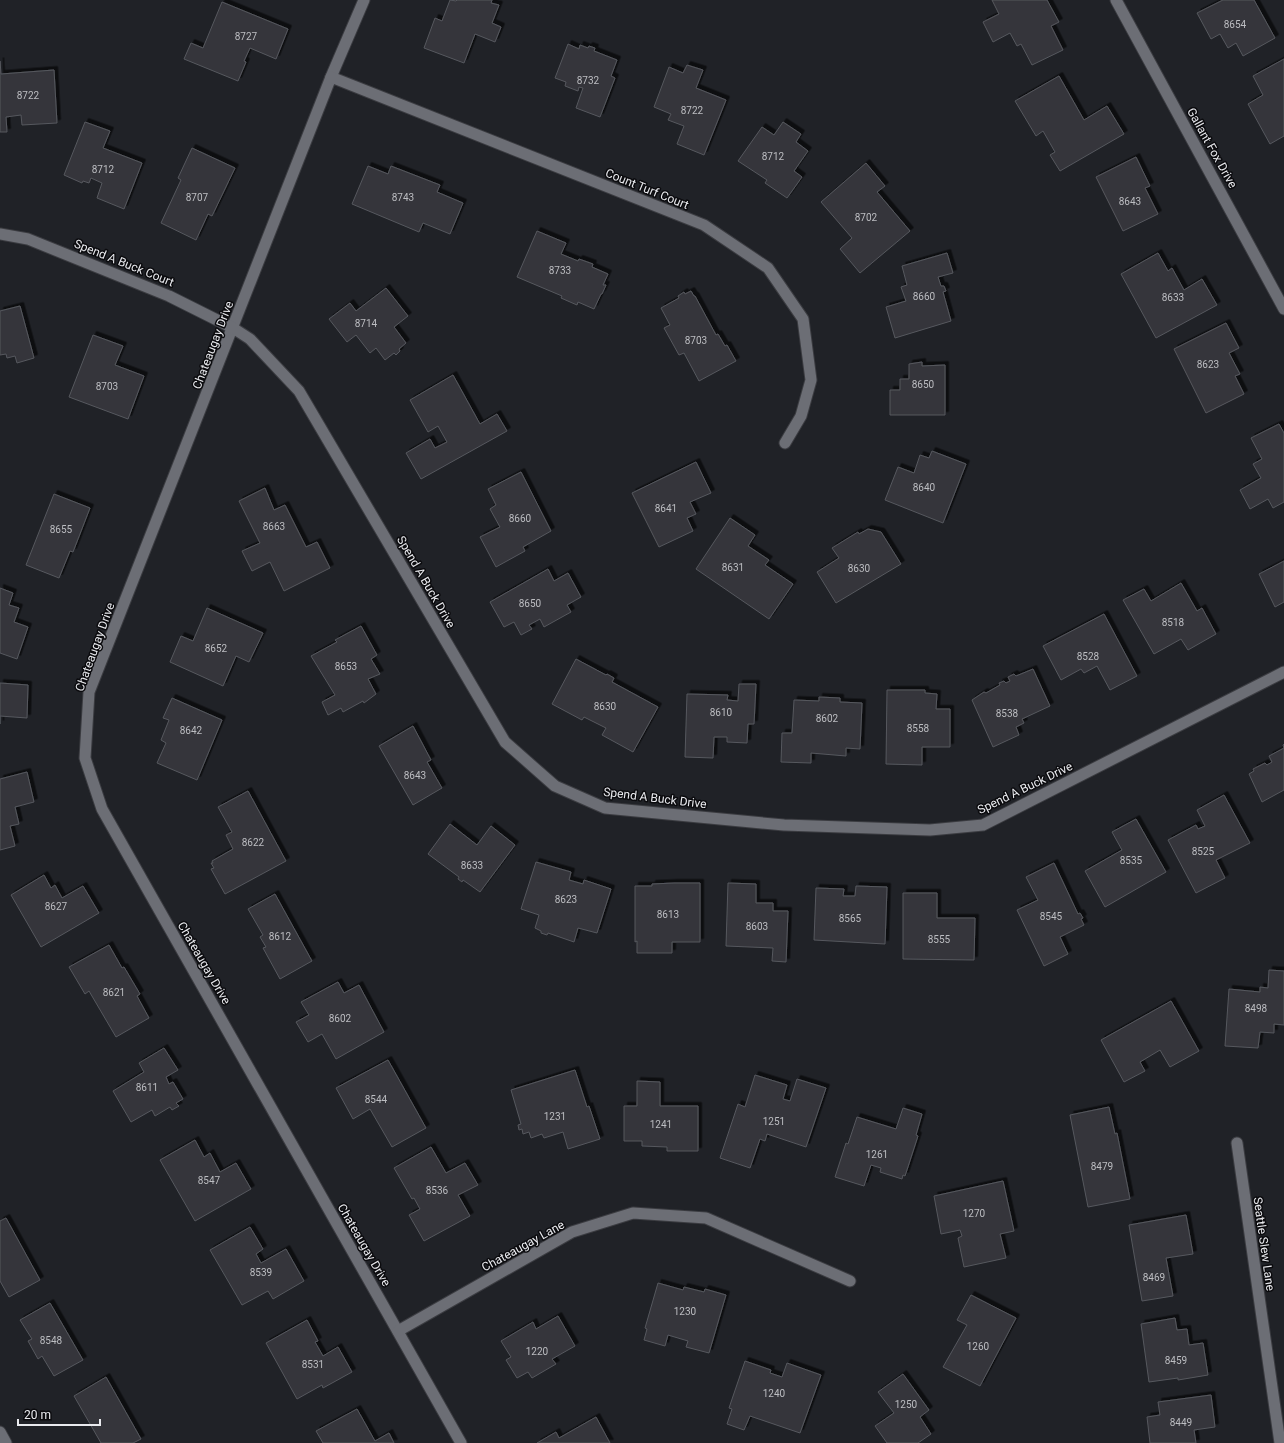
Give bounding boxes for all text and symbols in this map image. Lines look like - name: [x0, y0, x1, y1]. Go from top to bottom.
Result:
- house number: 8654: [1224, 19, 1247, 30]
- house number: 8727: [235, 31, 258, 42]
- house number: 8732: [577, 75, 600, 86]
- house number: 8722: [17, 90, 40, 101]
- house number: 8722: [681, 105, 704, 116]
- street label: Gallant Fox Drive: [1184, 105, 1240, 191]
- house number: 8712: [762, 151, 785, 162]
- house number: 8712: [92, 164, 115, 175]
- street label: Count Turf Court: [603, 166, 691, 212]
- house number: 8707: [186, 192, 209, 203]
- house number: 8743: [392, 192, 414, 203]
- house number: 8643: [1119, 196, 1141, 207]
- house number: 8702: [855, 212, 878, 223]
- street label: Spend A Buck Court: [72, 237, 176, 289]
- house number: 8733: [549, 265, 571, 276]
- house number: 8660: [913, 291, 936, 302]
- house number: 8633: [1162, 292, 1184, 303]
- street label: Chateaugay Drive: [190, 299, 236, 391]
- house number: 8714: [355, 318, 378, 329]
- house number: 8703: [685, 335, 707, 346]
- house number: 8623: [1197, 359, 1219, 370]
- house number: 8650: [912, 379, 935, 390]
- house number: 8703: [96, 381, 118, 392]
- house number: 8640: [913, 482, 936, 493]
- house number: 8641: [655, 503, 677, 514]
- house number: 8660: [509, 513, 532, 524]
- house number: 8663: [263, 521, 285, 532]
- house number: 8655: [50, 524, 73, 535]
- street label: Spend A Buck Drive: [394, 534, 458, 630]
- house number: 8631: [722, 562, 744, 573]
- house number: 8630: [848, 563, 871, 574]
- house number: 8650: [519, 598, 542, 609]
- street label: Chateaugay Drive: [72, 601, 118, 693]
- house number: 8518: [1162, 617, 1185, 628]
- house number: 8652: [205, 643, 228, 654]
- house number: 8528: [1077, 651, 1100, 662]
- house number: 8653: [335, 661, 357, 672]
- house number: 8630: [594, 701, 617, 712]
- house number: 8610: [710, 707, 733, 718]
- house number: 8538: [996, 708, 1019, 719]
- house number: 8602: [816, 713, 839, 724]
- house number: 8558: [907, 723, 930, 734]
- house number: 8642: [180, 725, 203, 736]
- street label: Spend A Buck Drive: [975, 759, 1075, 817]
- house number: 8643: [404, 770, 426, 781]
- street label: Spend A Buck Drive: [603, 785, 707, 811]
- house number: 8622: [242, 837, 265, 848]
- house number: 8525: [1192, 846, 1215, 857]
- house number: 8535: [1120, 855, 1143, 866]
- house number: 8633: [461, 860, 483, 871]
- house number: 8623: [555, 894, 577, 905]
- house number: 8627: [45, 901, 68, 912]
- house number: 8613: [657, 909, 679, 920]
- house number: 8545: [1040, 911, 1063, 922]
- house number: 8565: [839, 913, 862, 924]
- street label: Chateaugay Drive: [175, 919, 233, 1007]
- house number: 8603: [746, 921, 768, 932]
- house number: 8612: [269, 931, 292, 942]
- house number: 8555: [928, 934, 951, 945]
- house number: 8621: [103, 987, 125, 998]
- house number: 8498: [1245, 1003, 1268, 1014]
- house number: 8602: [329, 1013, 352, 1024]
- house number: 8611: [136, 1082, 158, 1093]
- house number: 8544: [365, 1094, 388, 1105]
- house number: 1231: [544, 1111, 566, 1122]
- house number: 1251: [763, 1116, 785, 1127]
- house number: 1241: [650, 1119, 672, 1130]
- house number: 1261: [866, 1149, 888, 1160]
- house number: 8479: [1091, 1161, 1113, 1172]
- house number: 8547: [198, 1175, 221, 1186]
- house number: 8536: [426, 1185, 449, 1196]
- street label: Seattle Slew Lane: [1250, 1196, 1278, 1292]
- street label: Chateaugay Drive: [335, 1201, 393, 1289]
- house number: 1270: [963, 1208, 986, 1219]
- street label: Chateaugay Lane: [479, 1218, 567, 1274]
- house number: 8539: [250, 1267, 272, 1278]
- house number: 8469: [1143, 1272, 1165, 1283]
- house number: 1230: [674, 1306, 697, 1317]
- house number: 8548: [40, 1335, 63, 1346]
- house number: 1260: [967, 1341, 990, 1352]
- house number: 1220: [526, 1346, 549, 1357]
- house number: 8459: [1165, 1355, 1187, 1366]
- house number: 8531: [302, 1359, 324, 1370]
- house number: 1240: [763, 1388, 786, 1399]
- house number: 1250: [895, 1399, 918, 1410]
- scale bar: [18, 1401, 100, 1427]
- text: 20 m: [24, 1408, 51, 1422]
- house number: 8449: [1170, 1417, 1192, 1428]

